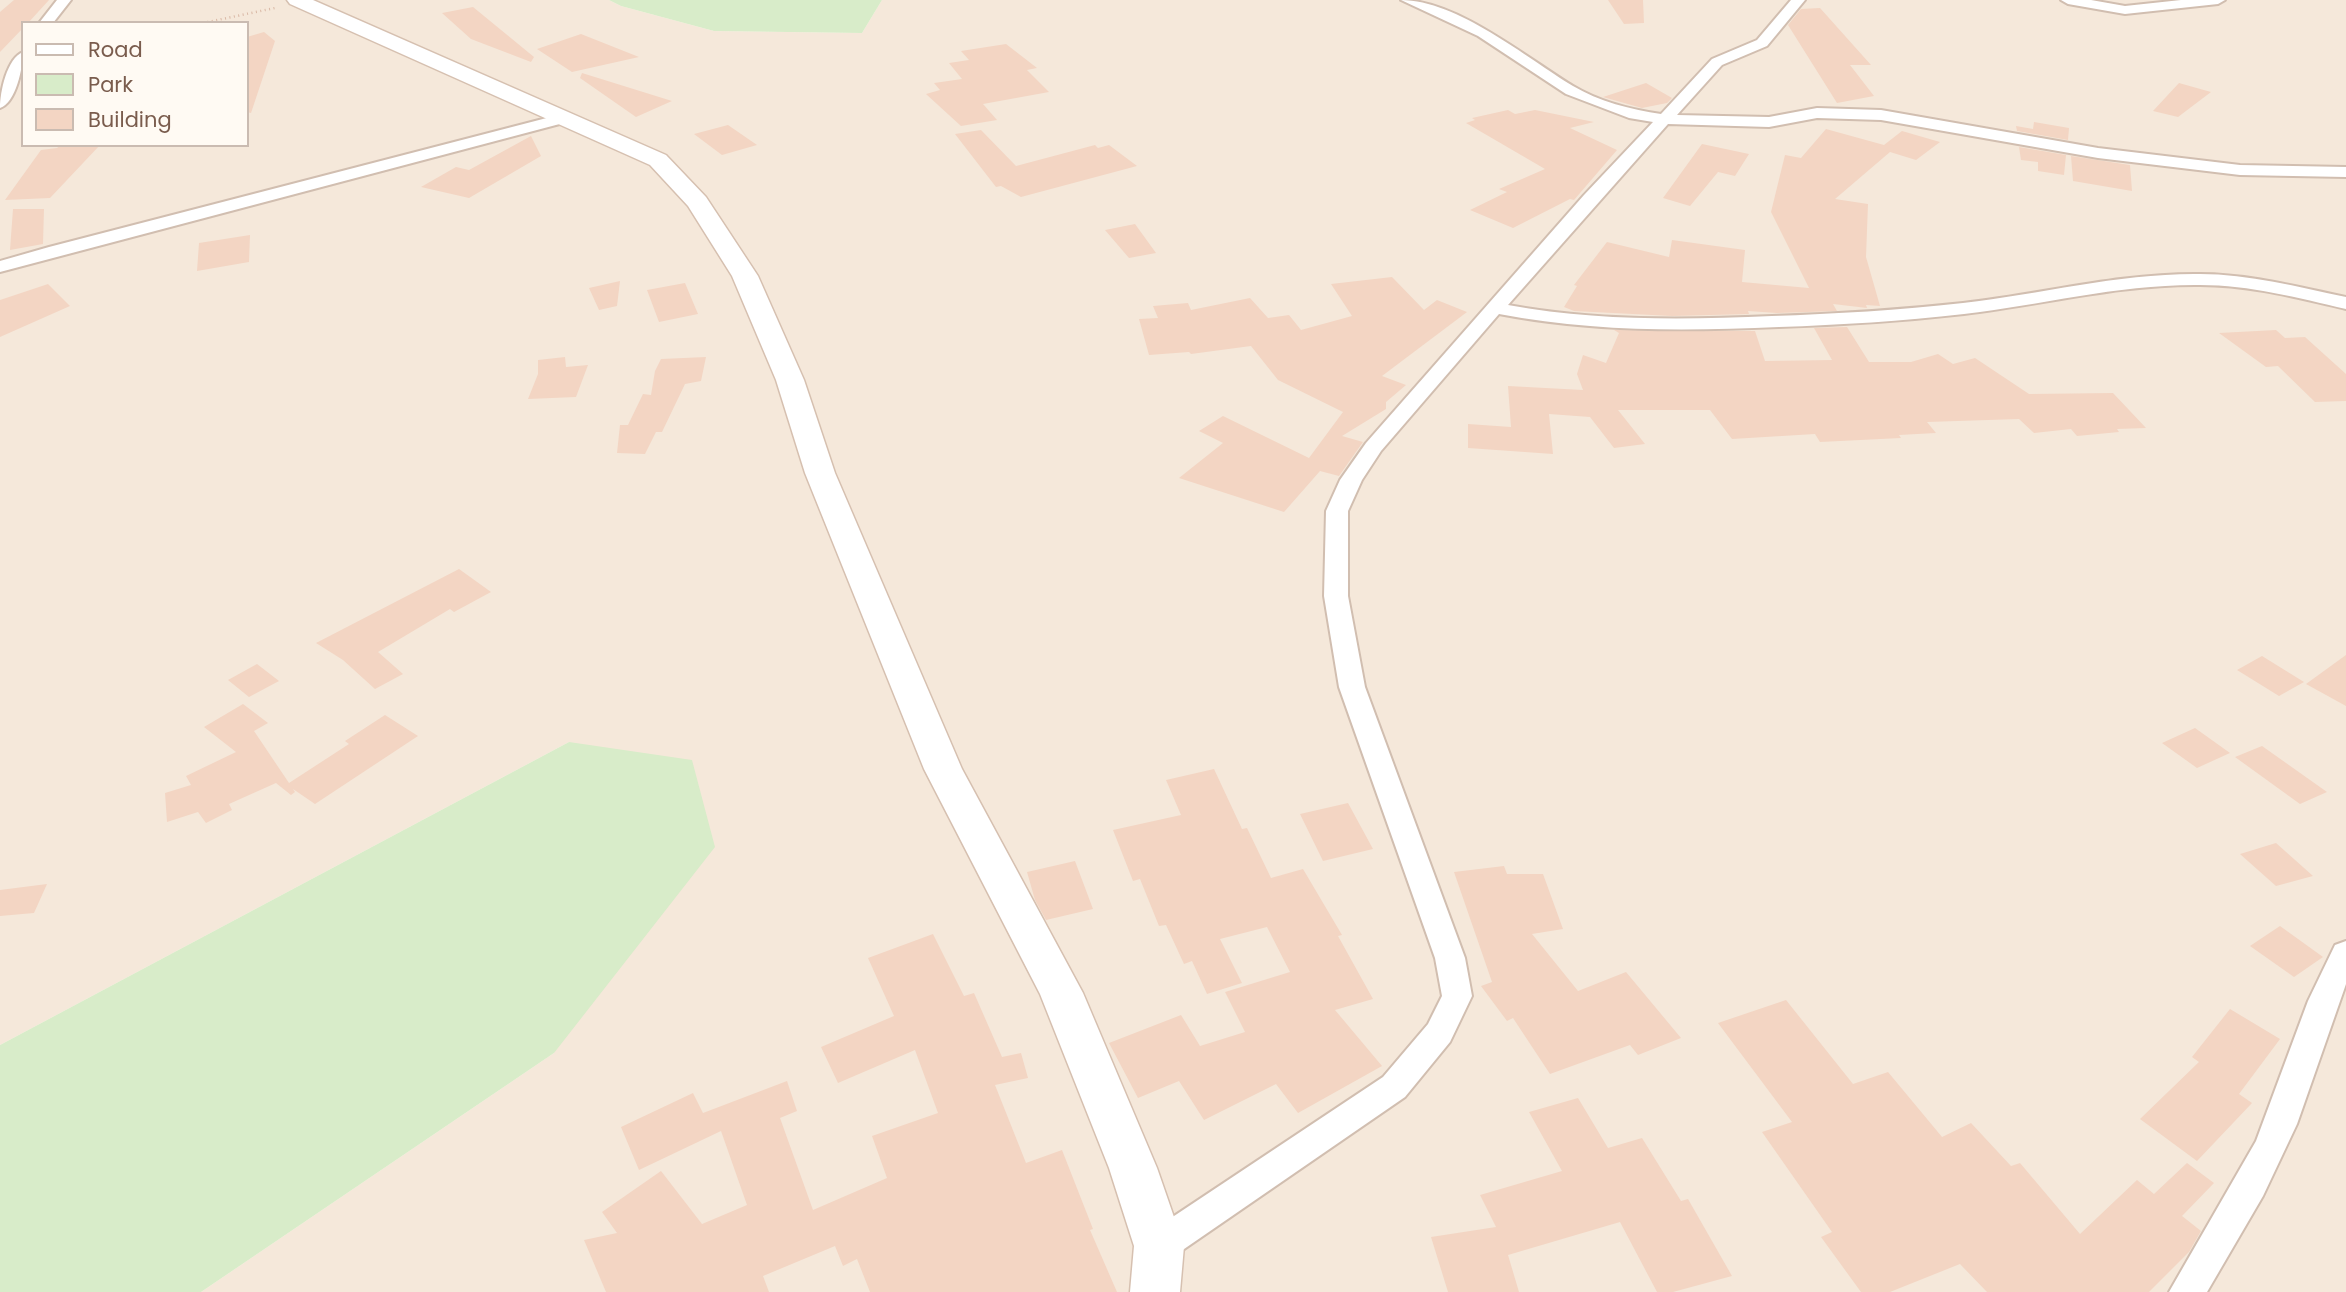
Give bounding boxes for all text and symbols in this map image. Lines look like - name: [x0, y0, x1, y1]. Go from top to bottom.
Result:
- legend: [21, 21, 248, 147]
- text: Road: [88, 35, 143, 64]
- text: Park: [88, 70, 133, 99]
- text: Building: [88, 105, 172, 134]

